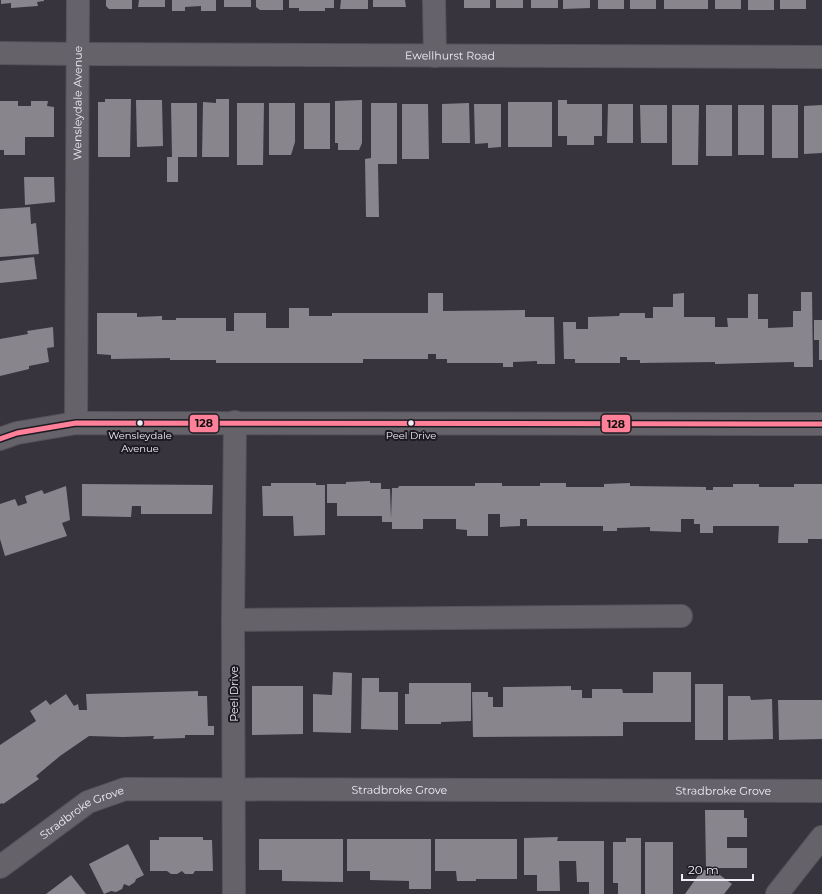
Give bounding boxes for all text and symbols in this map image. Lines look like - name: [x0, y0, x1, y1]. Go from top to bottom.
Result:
- street label: Wensleydale Avenue: [70, 45, 85, 160]
- street label: Ewellhurst Road: [405, 48, 495, 63]
- line badge: 128: [189, 414, 219, 433]
- line badge: 128: [601, 414, 631, 433]
- text: 128: [195, 416, 213, 430]
- text: 128: [607, 417, 625, 431]
- marker: Wensleydale Avenue: [135, 418, 145, 428]
- marker: Peel Drive: [406, 418, 416, 428]
- place label: Wensleydale Avenue: [108, 429, 172, 455]
- place label: Peel Drive: [386, 429, 436, 442]
- street label: Peel Drive: [227, 666, 241, 722]
- street label: Stradbroke Grove: [37, 783, 126, 842]
- street label: Stradbroke Grove: [351, 783, 448, 797]
- street label: Stradbroke Grove: [675, 784, 772, 798]
- scale bar: [682, 856, 753, 882]
- text: 20 m: [688, 862, 719, 877]

